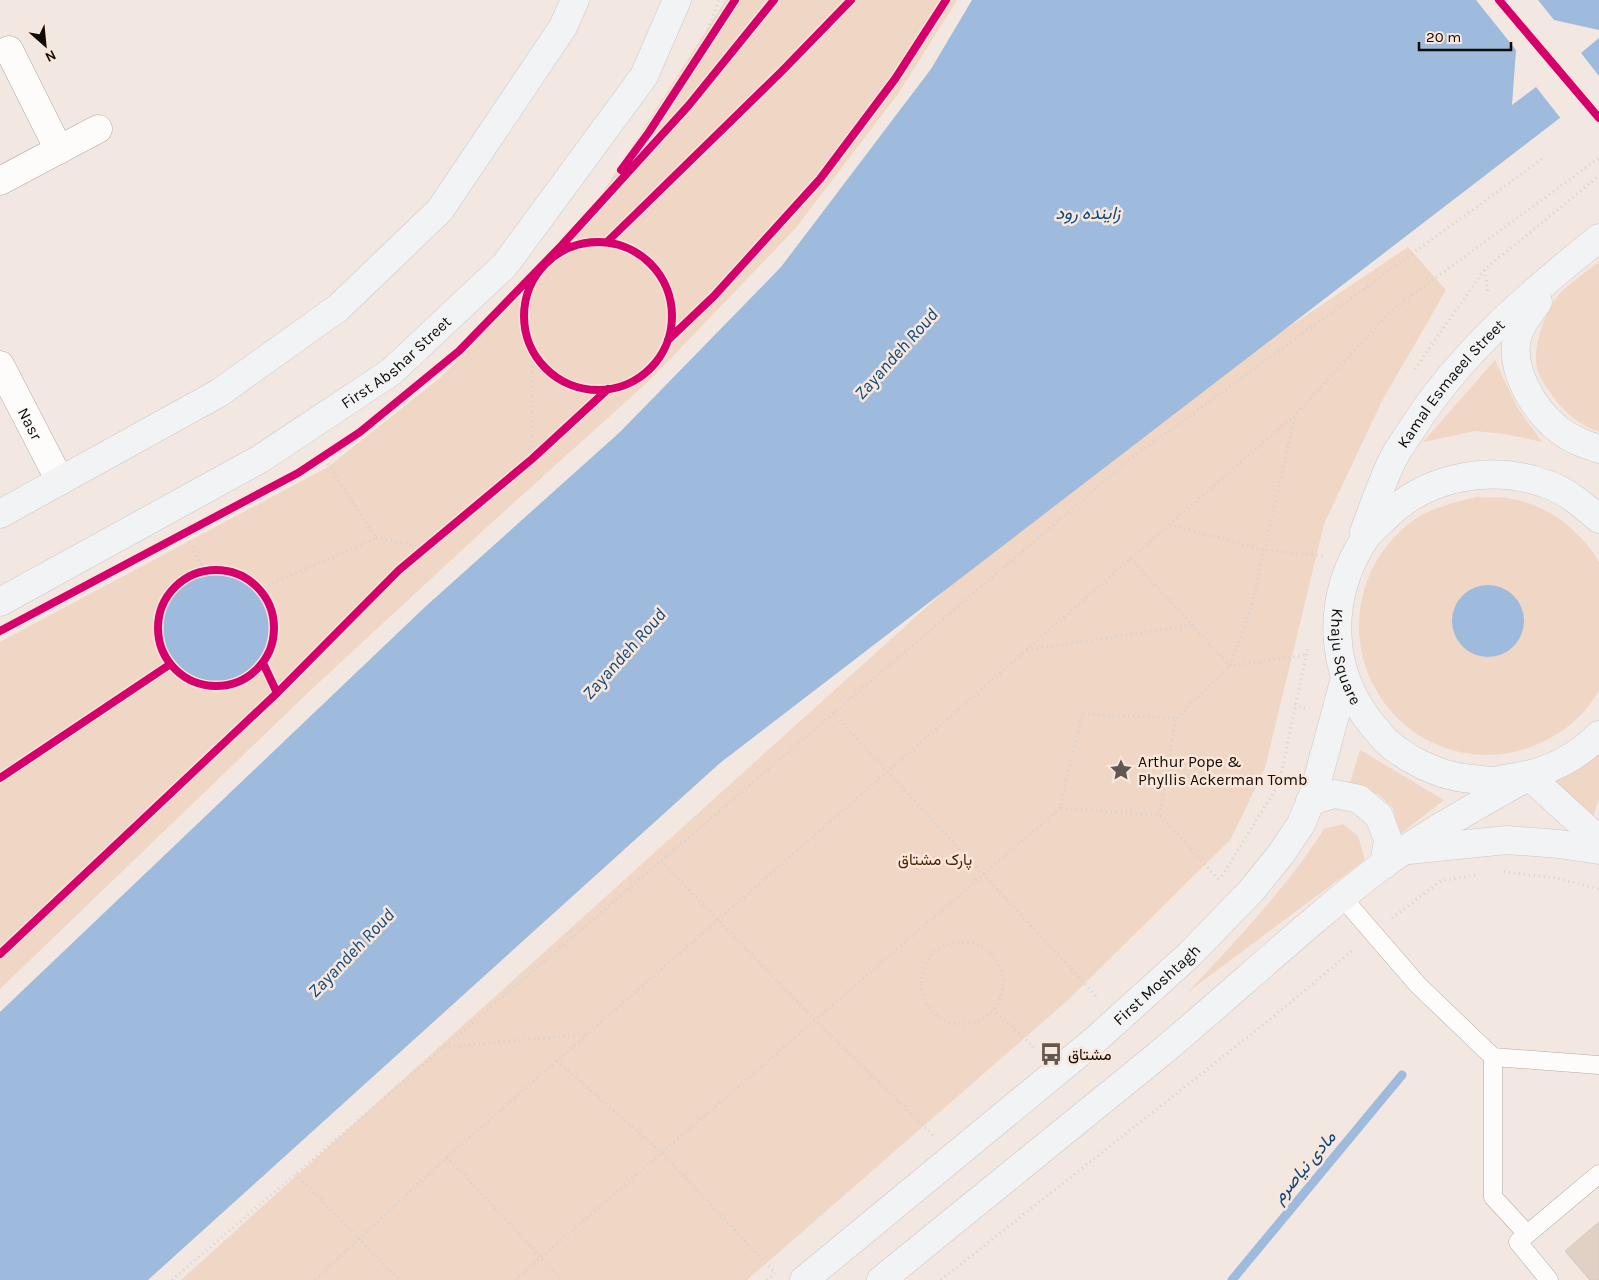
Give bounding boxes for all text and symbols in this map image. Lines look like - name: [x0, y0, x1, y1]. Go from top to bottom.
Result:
- north arrow: [20, 20, 70, 70]
- scale bar: [1419, 20, 1512, 52]
- text: 20 m: [1426, 28, 1461, 46]
- text: N: [42, 46, 59, 66]
- water label: زاینده رود: [1055, 202, 1121, 224]
- water label: Zayandeh Roud: [849, 304, 943, 404]
- street label: First Abshar Street: [337, 312, 455, 412]
- street label: Kamal Esmaeel Street: [1393, 315, 1508, 451]
- street label: Nasr: [14, 404, 47, 443]
- water label: Zayandeh Roud: [577, 604, 671, 704]
- street label: Khaju Square: [1328, 608, 1366, 708]
- place label: Arthur Pope & Phyllis Ackerman Tomb: [1138, 752, 1308, 789]
- place icon: Arthur Pope & Phyllis Ackerman Tomb: [1108, 757, 1134, 783]
- park label: پارک مشتاق: [898, 850, 972, 871]
- water label: Zayandeh Roud: [303, 904, 399, 1002]
- street label: First Moshtagh: [1109, 940, 1204, 1029]
- bus stop icon: مشتاق: [1038, 1041, 1064, 1067]
- place label: مشتاق: [1068, 1045, 1111, 1064]
- water label: مادی نیاصرم: [1267, 1126, 1341, 1209]

